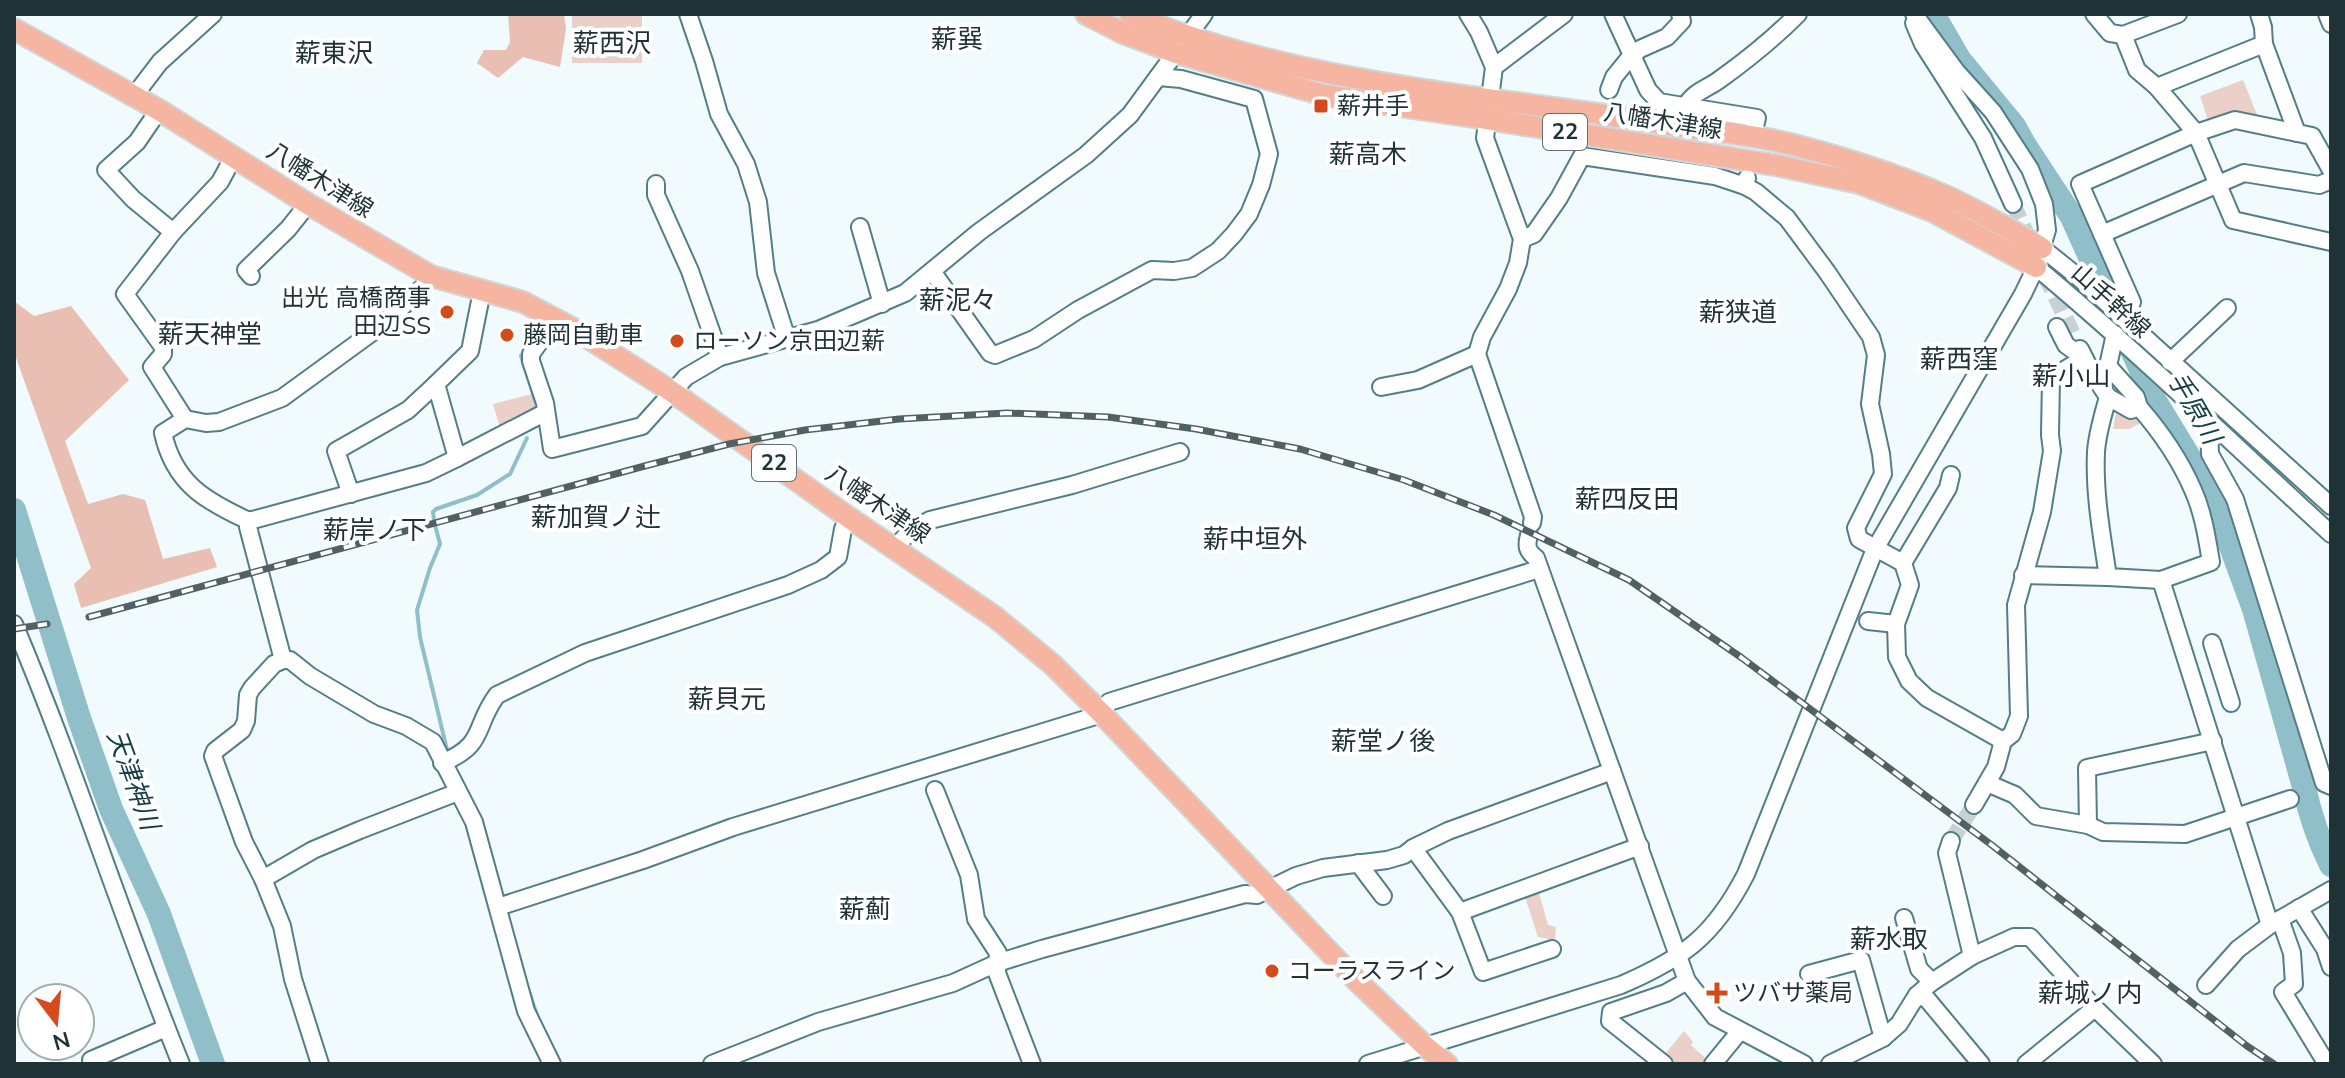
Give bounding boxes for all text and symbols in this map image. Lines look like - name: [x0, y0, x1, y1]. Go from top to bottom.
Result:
- district label: 薪巽: [931, 22, 983, 57]
- district label: 薪西沢: [573, 26, 651, 61]
- district label: 薪東沢: [295, 36, 373, 71]
- place label: 薪井手: [1337, 90, 1409, 122]
- street label: 八幡木津線: [1601, 96, 1725, 146]
- marker: 薪井手: [1312, 97, 1330, 115]
- road number: 22: [1543, 114, 1587, 150]
- street label: 八幡木津線: [261, 135, 379, 225]
- district label: 薪高木: [1329, 137, 1407, 172]
- street label: 山手幹線: [2065, 257, 2157, 345]
- place label: 出光 高橋商事 田辺SS: [281, 282, 431, 342]
- district label: 薪泥々: [919, 283, 997, 318]
- district label: 薪狭道: [1699, 295, 1777, 330]
- marker: 出光 高橋商事 田辺SS: [438, 303, 456, 321]
- district label: 薪天神堂: [158, 317, 262, 352]
- place label: 藤岡自動車: [523, 319, 643, 351]
- place label: ローソン京田辺薪: [693, 325, 885, 357]
- marker: 藤岡自動車: [498, 326, 516, 344]
- marker: ローソン京田辺薪: [668, 332, 686, 350]
- district label: 薪西窪: [1920, 342, 1998, 377]
- district label: 薪小山: [2032, 359, 2110, 394]
- water label: 手原川: [2159, 365, 2230, 453]
- road number: 22: [752, 445, 796, 481]
- street label: 八幡木津線: [819, 457, 937, 551]
- district label: 薪四反田: [1575, 482, 1679, 517]
- district label: 薪加賀ノ辻: [531, 500, 661, 535]
- district label: 薪岸ノ下: [323, 513, 427, 548]
- district label: 薪中垣外: [1203, 522, 1307, 557]
- district label: 薪貝元: [688, 682, 766, 717]
- district label: 薪堂ノ後: [1331, 724, 1435, 759]
- water label: 天津神川: [99, 725, 168, 838]
- district label: 薪薊: [839, 892, 891, 927]
- district label: 薪水取: [1850, 922, 1928, 957]
- place label: コーラスライン: [1288, 955, 1456, 987]
- marker: コーラスライン: [1263, 962, 1281, 980]
- district label: 薪城ノ内: [2038, 976, 2142, 1011]
- place label: ツバサ薬局: [1733, 977, 1853, 1009]
- north arrow: [16, 982, 96, 1062]
- marker: ツバサ薬局: [1708, 984, 1726, 1002]
- text: N: [49, 1024, 73, 1057]

